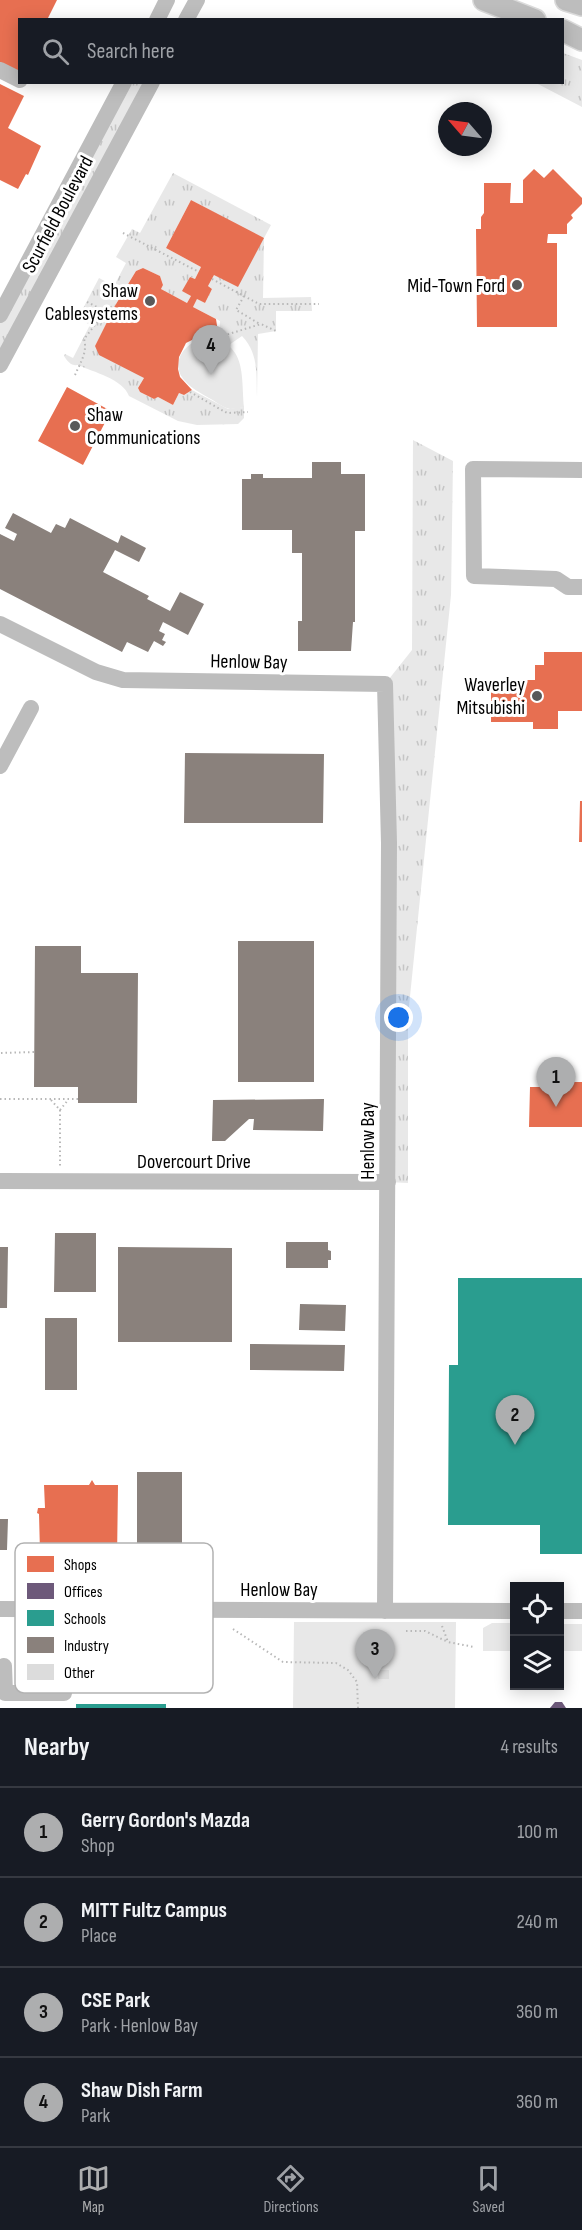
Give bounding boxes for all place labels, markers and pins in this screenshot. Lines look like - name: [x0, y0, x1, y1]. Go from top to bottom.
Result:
- place label: Mid-Town Ford: [407, 274, 505, 298]
- marker: Mid-Town Ford: [510, 278, 524, 292]
- place label: Shaw Cablesystems: [45, 279, 138, 326]
- marker: Shaw Cablesystems: [143, 294, 157, 308]
- pin: 4: [192, 326, 230, 375]
- place label: Shaw Communications: [87, 403, 200, 450]
- marker: Shaw Communications: [68, 419, 82, 433]
- place label: Waverley Mitsubishi: [456, 673, 525, 720]
- marker: Waverley Mitsubishi: [530, 689, 544, 703]
- pin: 1: [536, 1058, 576, 1107]
- pin: 2: [496, 1396, 534, 1445]
- pin: 3: [356, 1630, 394, 1679]

